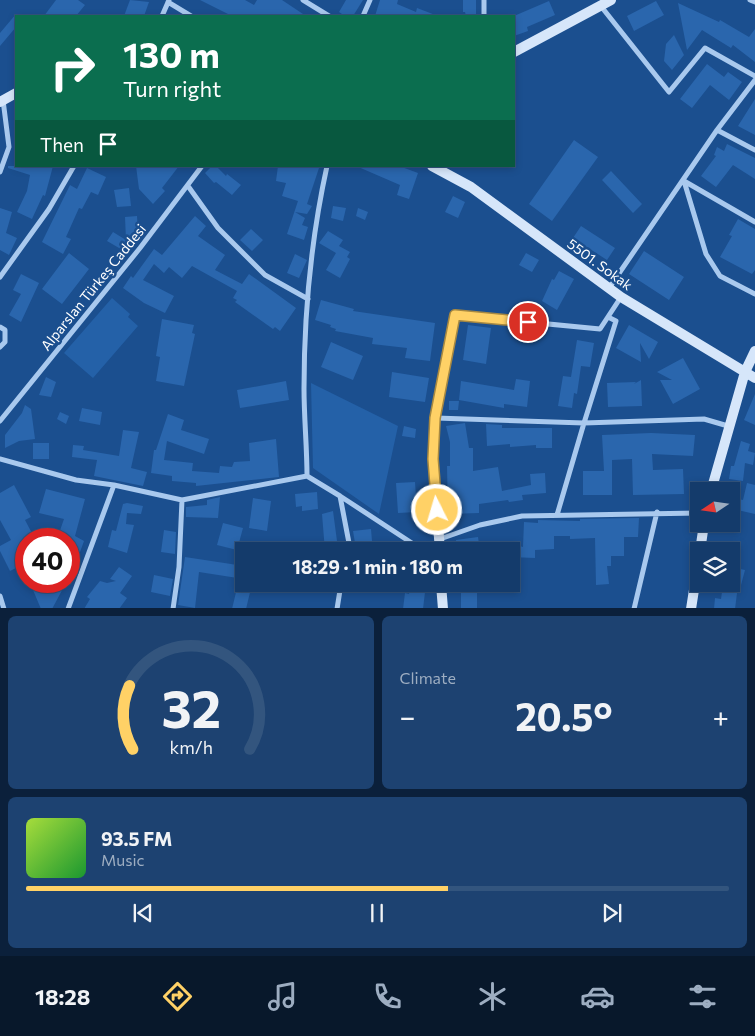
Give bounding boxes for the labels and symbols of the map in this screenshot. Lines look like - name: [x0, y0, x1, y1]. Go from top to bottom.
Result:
- street label: Alparslan Türkeş Caddesi: [37, 220, 149, 354]
- street label: 5501. Sokak: [564, 235, 636, 294]
- pin: [507, 301, 549, 343]
- north arrow: [690, 482, 740, 532]
- position arrow: [410, 483, 462, 535]
- speed limit sign: 40: [15, 528, 80, 593]

